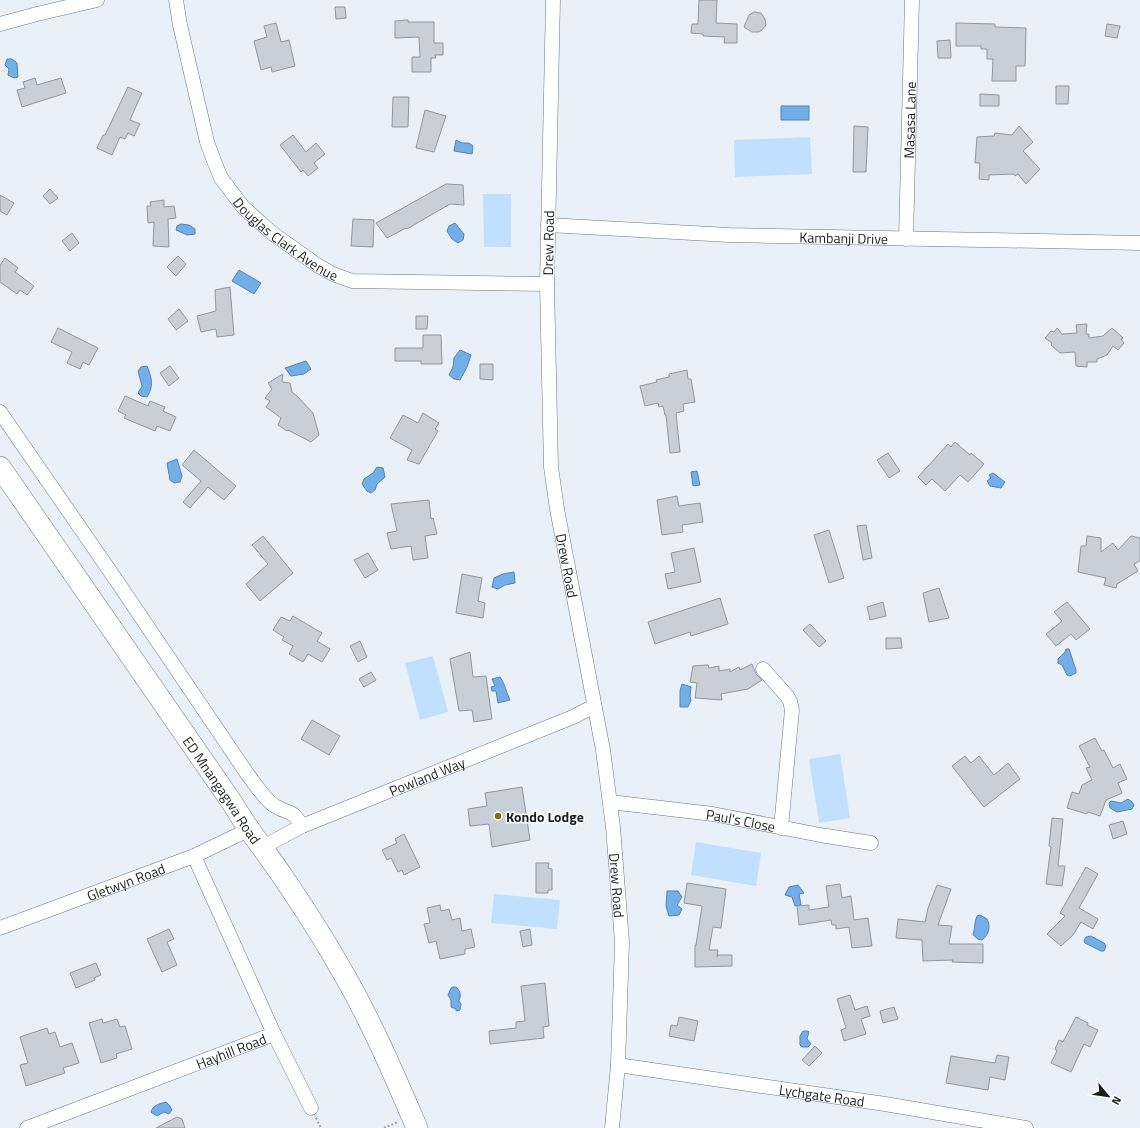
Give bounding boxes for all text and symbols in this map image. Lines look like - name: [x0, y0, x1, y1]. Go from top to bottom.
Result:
- street label: Masasa Lane: [898, 81, 920, 159]
- street label: Douglas Clark Avenue: [229, 193, 341, 285]
- street label: Drew Road: [537, 210, 559, 276]
- street label: Kambanji Drive: [799, 226, 888, 249]
- street label: Drew Road: [551, 532, 584, 599]
- street label: ED Mnangagwa Road: [178, 732, 267, 848]
- street label: Powland Way: [386, 751, 468, 801]
- street label: Paul's Close: [705, 803, 777, 837]
- place label: Kondo Lodge: [506, 806, 584, 827]
- marker: Kondo Lodge: [493, 811, 503, 821]
- street label: Drew Road: [605, 852, 631, 918]
- street label: Gletwyn Road: [83, 857, 168, 906]
- street label: Hayhill Road: [193, 1028, 269, 1073]
- north arrow: [1088, 1076, 1128, 1116]
- street label: Lychgate Road: [778, 1078, 866, 1111]
- text: N: [1108, 1094, 1126, 1108]

